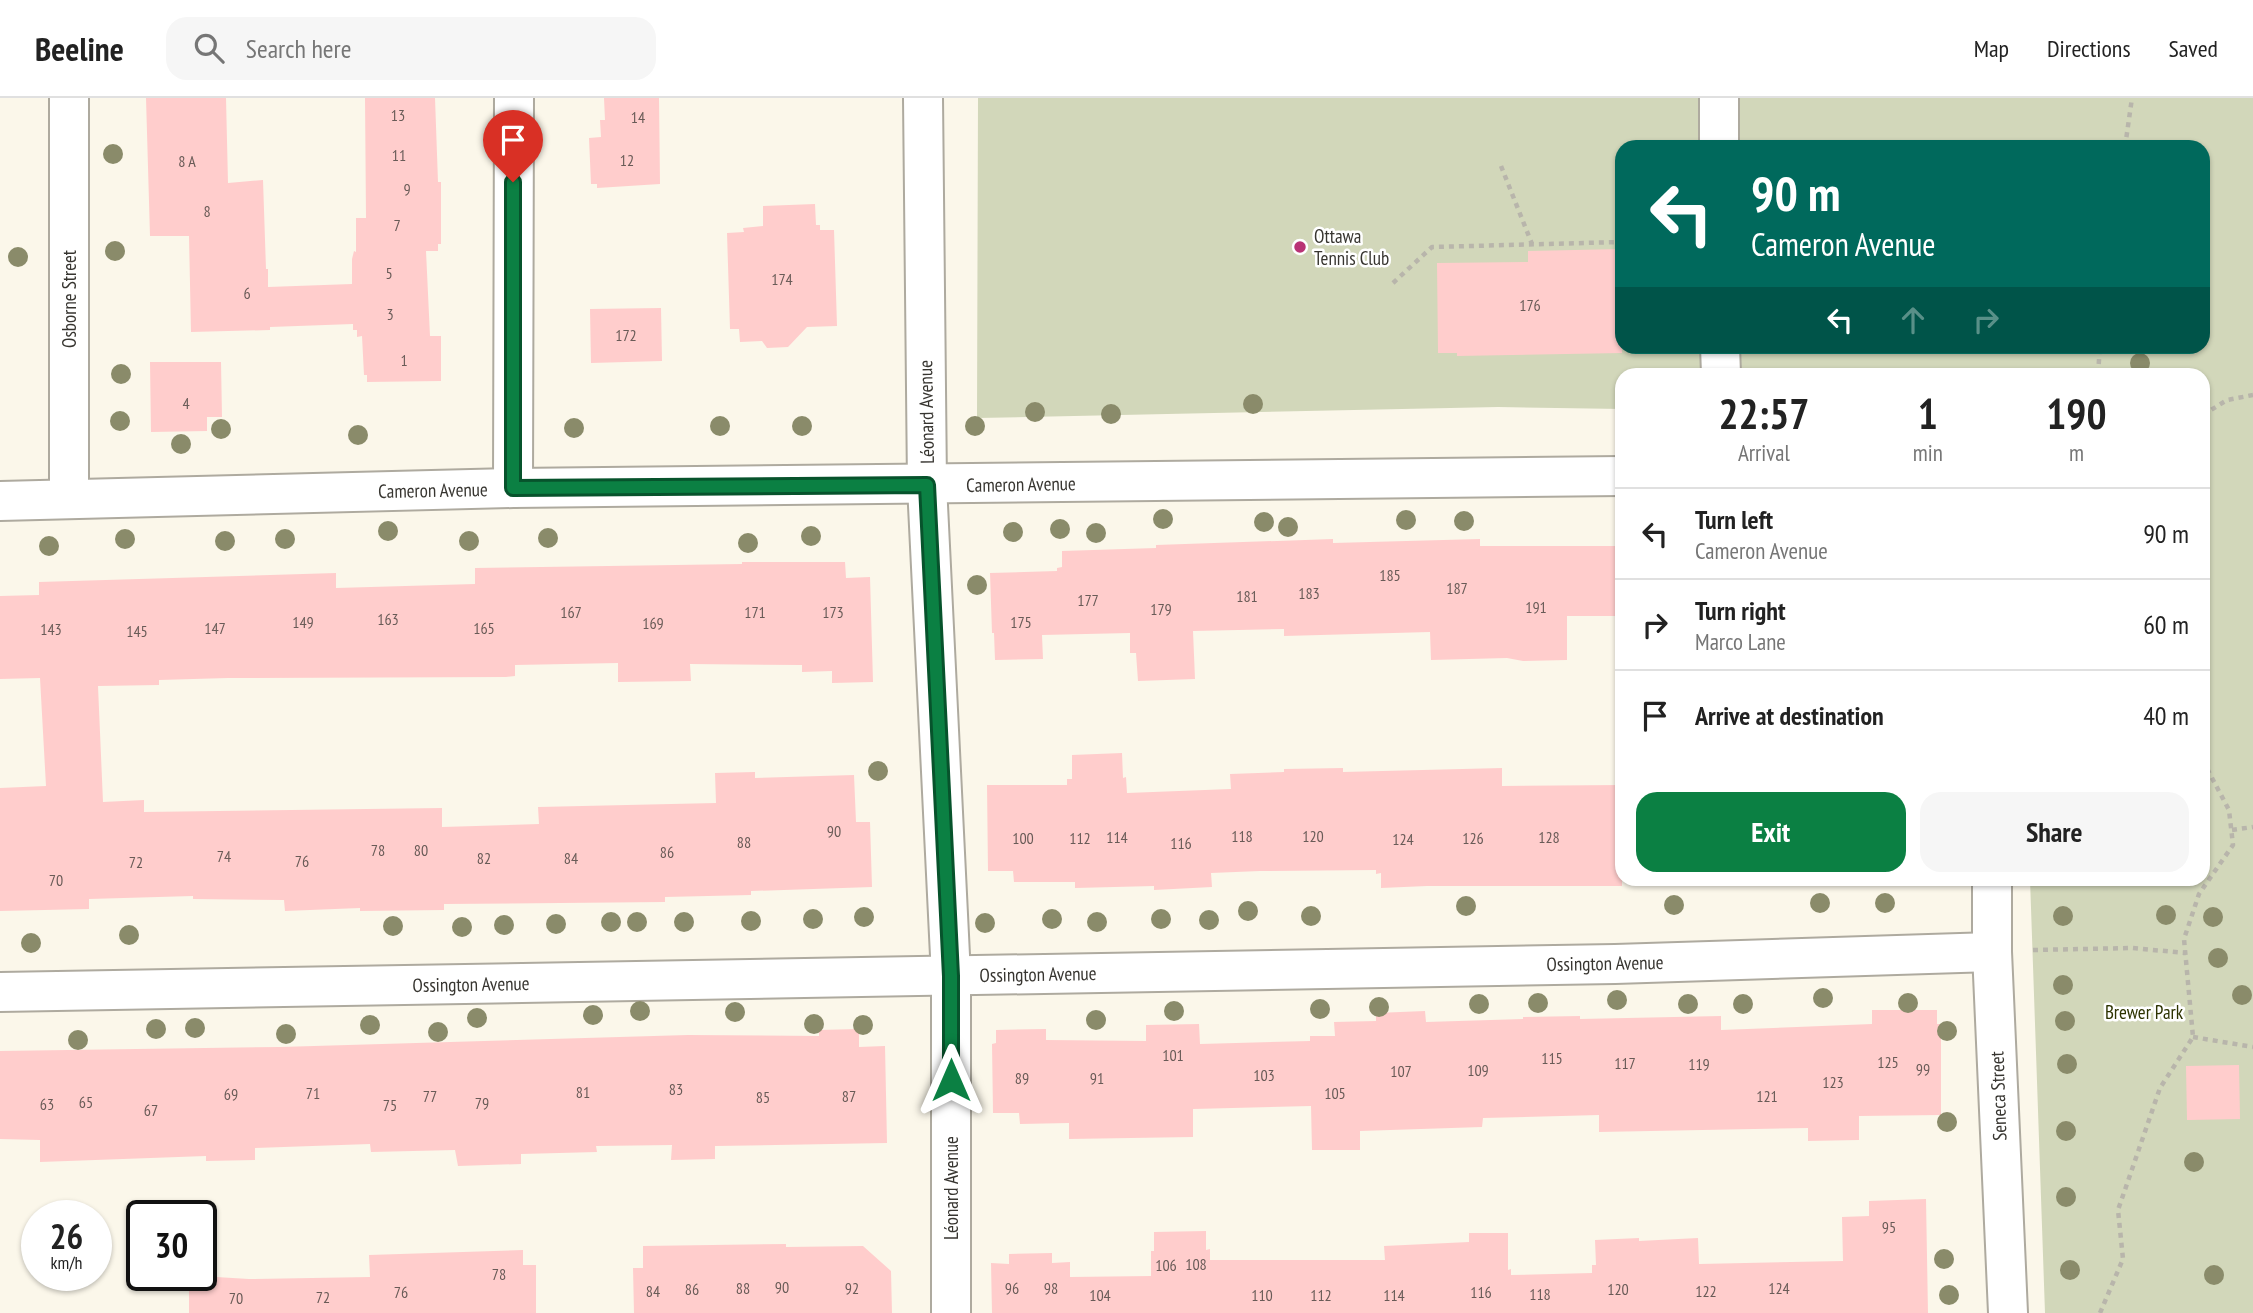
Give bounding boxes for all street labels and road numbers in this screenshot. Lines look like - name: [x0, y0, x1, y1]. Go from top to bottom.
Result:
- street label: Osborne Street: [57, 249, 81, 348]
- street label: Léonard Avenue: [913, 360, 939, 464]
- street label: Cameron Avenue: [966, 471, 1076, 497]
- street label: Cameron Avenue: [378, 477, 488, 503]
- street label: Ossington Avenue: [1546, 950, 1664, 976]
- street label: Ossington Avenue: [979, 961, 1097, 987]
- street label: Ossington Avenue: [412, 971, 530, 997]
- street label: Seneca Street: [1984, 1050, 2012, 1141]
- street label: Léonard Avenue: [939, 1136, 963, 1240]

